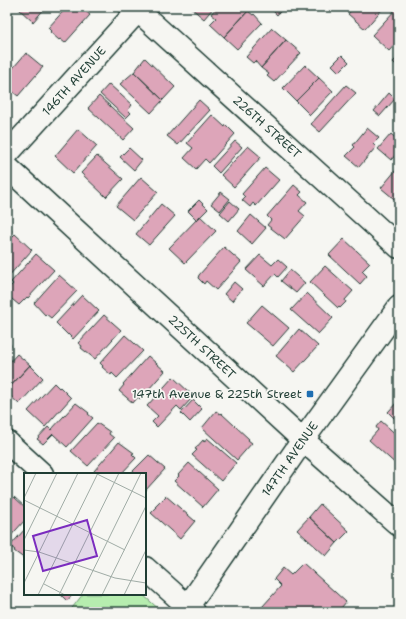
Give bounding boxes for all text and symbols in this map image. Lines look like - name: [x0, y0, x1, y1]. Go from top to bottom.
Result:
- street label: 146TH AVENUE: [39, 43, 109, 119]
- street label: 226TH STREET: [229, 92, 305, 162]
- street label: 225TH STREET: [165, 312, 240, 383]
- place label: 147th Avenue & 225th Street: [132, 386, 302, 402]
- marker: 147th Avenue & 225th Street: [305, 389, 315, 399]
- street label: 147TH AVENUE: [258, 418, 322, 500]
- inset map: [24, 473, 146, 595]

